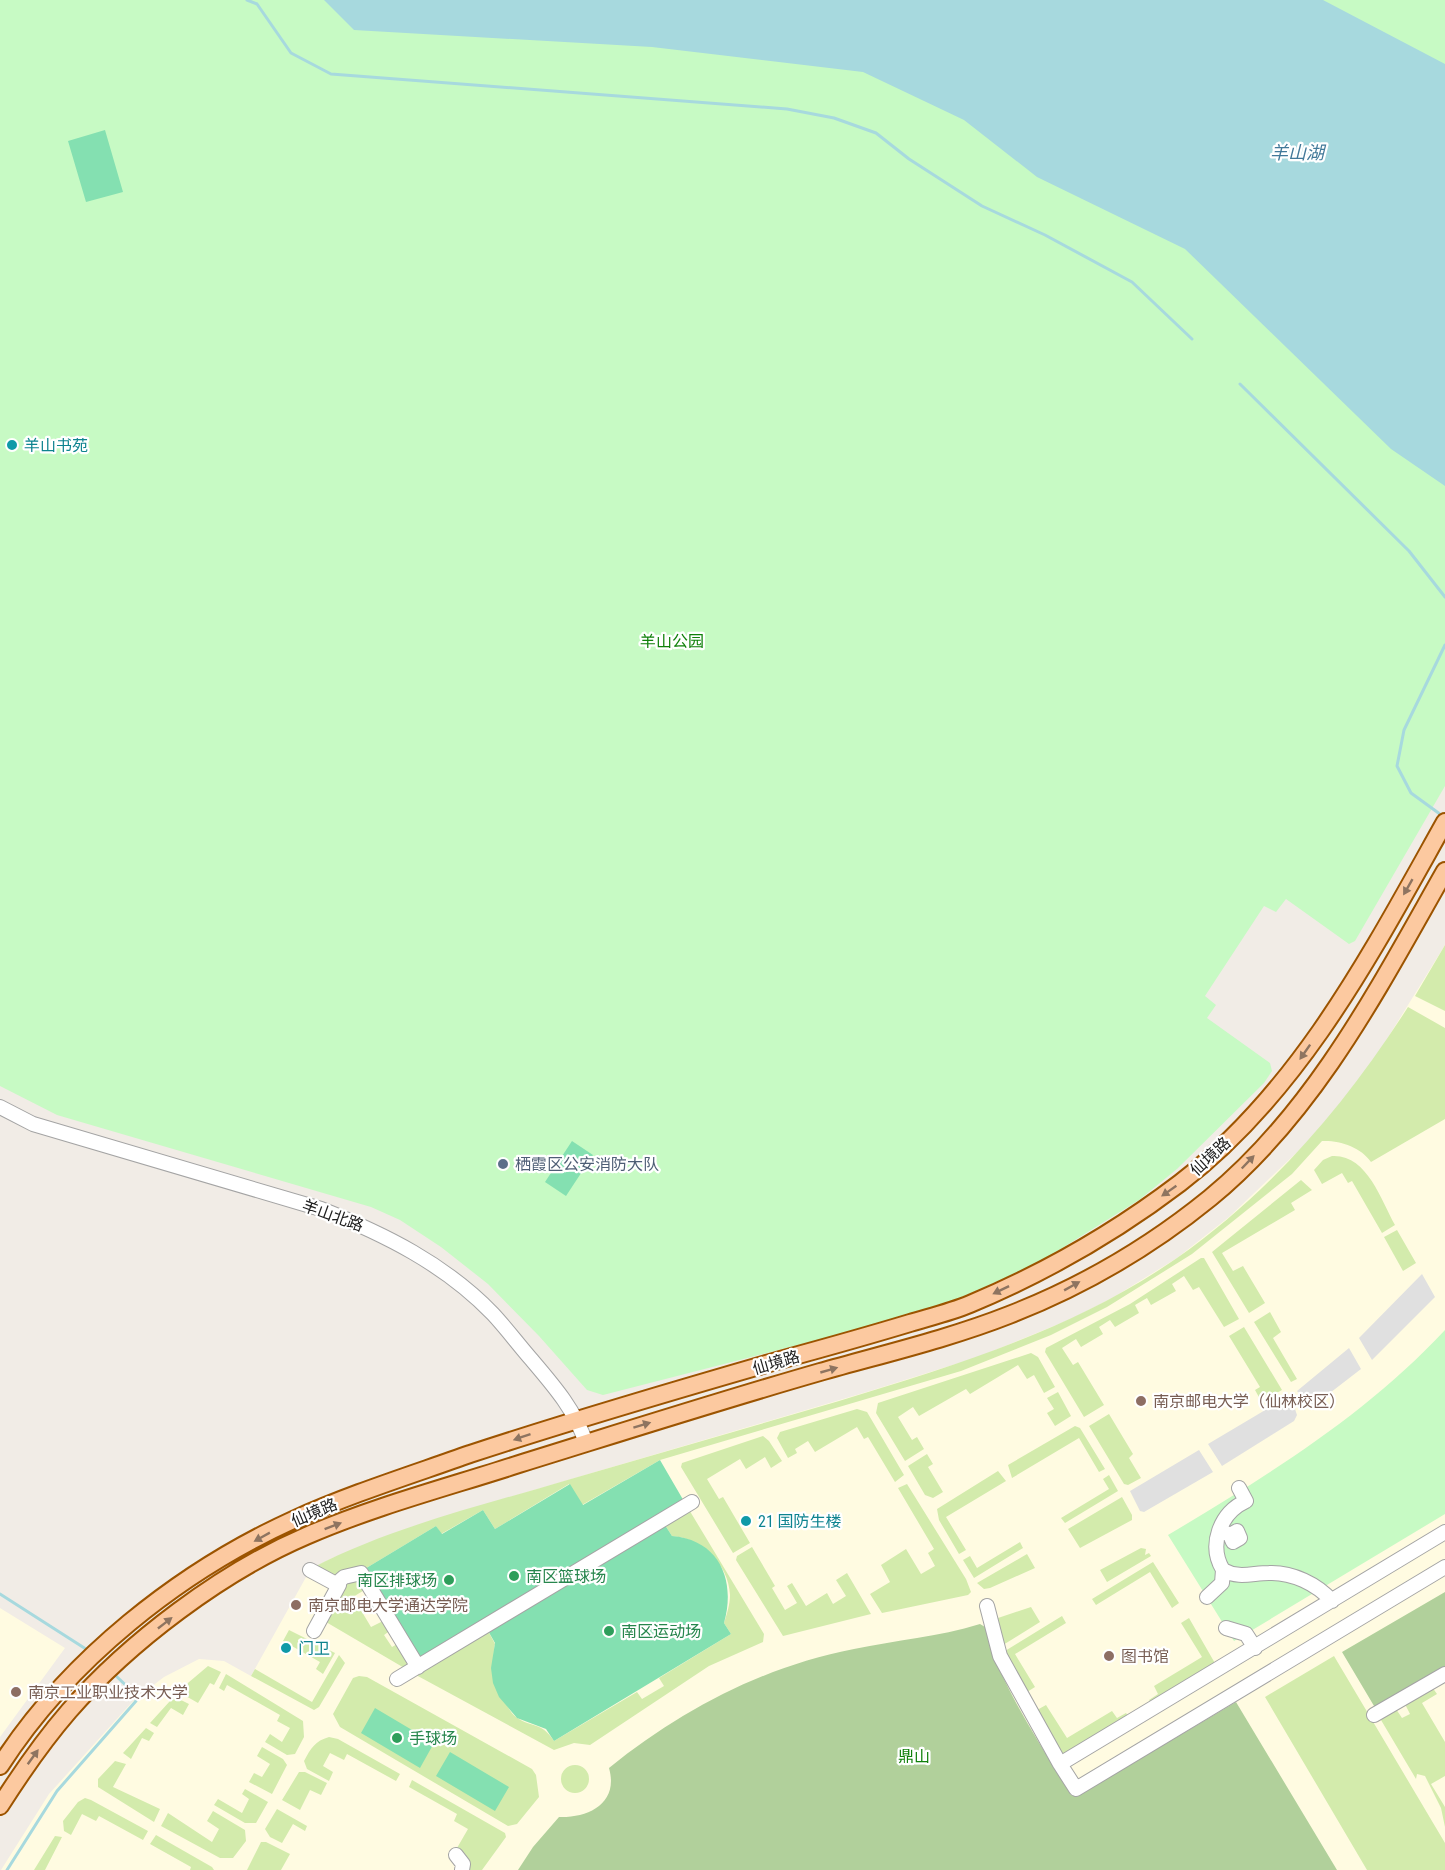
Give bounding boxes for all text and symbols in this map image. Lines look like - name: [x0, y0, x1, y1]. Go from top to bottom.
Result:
- water label: 羊山湖: [1270, 142, 1327, 163]
- place label: 羊山书苑: [24, 436, 88, 455]
- marker: 羊山书苑: [5, 438, 19, 452]
- park label: 羊山公园: [640, 632, 704, 651]
- one-way arrow: [1403, 879, 1414, 895]
- one-way arrow: [1300, 1044, 1311, 1060]
- street label: 仙境路: [1186, 1133, 1234, 1180]
- place label: 栖霞区公安消防大队: [515, 1155, 659, 1174]
- one-way arrow: [1241, 1156, 1255, 1170]
- marker: 栖霞区公安消防大队: [496, 1157, 510, 1171]
- one-way arrow: [1161, 1185, 1177, 1196]
- street label: 羊山北路: [300, 1196, 366, 1235]
- one-way arrow: [1064, 1281, 1081, 1291]
- one-way arrow: [993, 1285, 1010, 1294]
- street label: 仙境路: [750, 1347, 802, 1378]
- one-way arrow: [820, 1364, 838, 1374]
- place label: 南京邮电大学（仙林校区）: [1153, 1392, 1345, 1411]
- marker: 南京邮电大学（仙林校区）: [1134, 1394, 1148, 1408]
- one-way arrow: [633, 1420, 651, 1429]
- one-way arrow: [513, 1433, 531, 1442]
- street label: 仙境路: [288, 1494, 340, 1531]
- place label: 21 国防生楼: [758, 1512, 841, 1531]
- marker: 21 国防生楼: [739, 1514, 753, 1528]
- one-way arrow: [324, 1520, 342, 1530]
- one-way arrow: [253, 1532, 270, 1542]
- place label: 南区篮球场: [526, 1567, 606, 1586]
- marker: 南区篮球场: [507, 1569, 521, 1583]
- place label: 南区排球场: [357, 1571, 437, 1590]
- marker: 南区排球场: [442, 1573, 456, 1587]
- place label: 南京邮电大学通达学院: [308, 1596, 468, 1615]
- marker: 南京邮电大学通达学院: [289, 1598, 303, 1612]
- one-way arrow: [157, 1617, 173, 1630]
- place label: 南区运动场: [621, 1622, 701, 1641]
- marker: 南区运动场: [602, 1624, 616, 1638]
- place label: 门卫: [298, 1639, 330, 1658]
- marker: 门卫: [279, 1641, 293, 1655]
- place label: 图书馆: [1121, 1647, 1169, 1666]
- marker: 图书馆: [1102, 1649, 1116, 1663]
- place label: 南京工业职业技术大学: [28, 1683, 188, 1702]
- marker: 南京工业职业技术大学: [9, 1685, 23, 1699]
- place label: 手球场: [409, 1729, 457, 1748]
- marker: 手球场: [390, 1731, 404, 1745]
- park label: 鼎山: [898, 1747, 930, 1766]
- one-way arrow: [27, 1750, 39, 1766]

